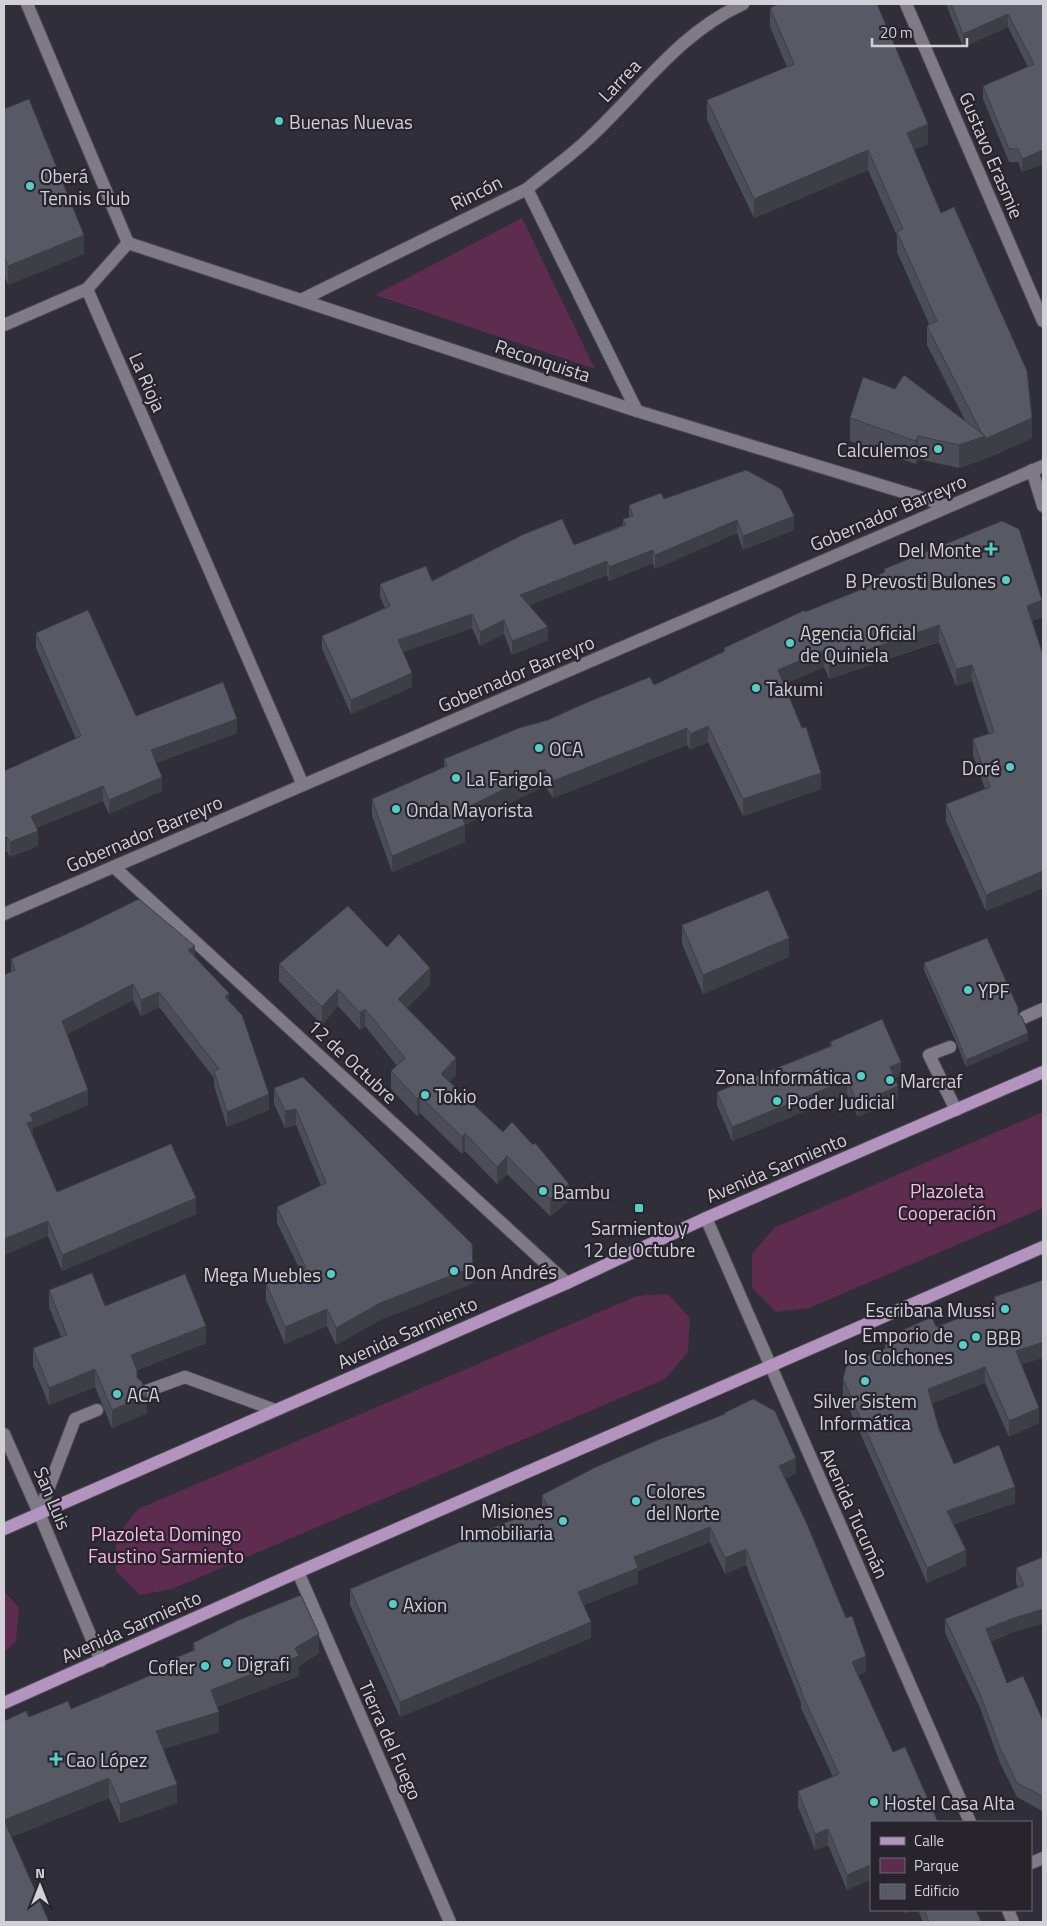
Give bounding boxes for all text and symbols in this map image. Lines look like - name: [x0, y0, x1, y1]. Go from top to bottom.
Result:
- scale bar: [872, 15, 967, 47]
- text: 20 m: [880, 21, 913, 44]
- street label: Larrea: [591, 51, 647, 108]
- street label: Gustavo Erasmie: [952, 87, 1032, 223]
- place label: Buenas Nuevas: [289, 107, 413, 136]
- marker: Buenas Nuevas: [273, 115, 285, 127]
- place label: Oberá Tennis Club: [40, 161, 130, 212]
- street label: Rincón: [445, 167, 507, 217]
- marker: Oberá Tennis Club: [24, 180, 36, 192]
- street label: Reconquista: [492, 331, 595, 389]
- street label: La Rioja: [122, 348, 174, 417]
- place label: Calculemos: [837, 435, 928, 464]
- marker: Calculemos: [932, 443, 944, 455]
- street label: Gobernador Barreyro: [805, 466, 971, 558]
- place label: Del Monte: [898, 535, 981, 564]
- marker: Del Monte: [985, 543, 997, 555]
- place label: B Prevosti Bulones: [845, 566, 996, 595]
- marker: B Prevosti Bulones: [1000, 574, 1012, 586]
- place label: Agencia Oficial de Quiniela: [800, 618, 916, 669]
- street label: Gobernador Barreyro: [433, 627, 599, 719]
- marker: Agencia Oficial de Quiniela: [784, 637, 796, 649]
- place label: Takumi: [766, 674, 823, 703]
- marker: Takumi: [750, 682, 762, 694]
- place label: OCA: [549, 734, 583, 763]
- marker: OCA: [533, 742, 545, 754]
- place label: Doré: [962, 753, 1000, 782]
- marker: Doré: [1004, 761, 1016, 773]
- place label: La Farigola: [466, 764, 553, 793]
- marker: La Farigola: [450, 772, 462, 784]
- street label: Gobernador Barreyro: [61, 787, 227, 879]
- place label: Onda Mayorista: [406, 795, 533, 824]
- marker: Onda Mayorista: [390, 803, 402, 815]
- place label: YPF: [978, 976, 1009, 1005]
- marker: YPF: [962, 984, 974, 996]
- street label: 12 de Octubre: [302, 1012, 404, 1110]
- place label: Zona Informática: [715, 1062, 851, 1091]
- place label: Marcraf: [900, 1066, 963, 1095]
- marker: Zona Informática: [855, 1070, 867, 1082]
- marker: Marcraf: [884, 1074, 896, 1086]
- place label: Tokio: [435, 1081, 477, 1110]
- place label: Poder Judicial: [787, 1087, 895, 1116]
- marker: Tokio: [419, 1089, 431, 1101]
- marker: Poder Judicial: [771, 1095, 783, 1107]
- street label: Avenida Sarmiento: [701, 1124, 851, 1210]
- park label: Plazoleta Cooperación: [898, 1176, 996, 1227]
- place label: Bambu: [553, 1177, 610, 1206]
- marker: Bambu: [537, 1185, 549, 1197]
- marker: Sarmiento y 12 de Octubre: [633, 1202, 645, 1214]
- place label: Sarmiento y 12 de Octubre: [583, 1213, 695, 1264]
- place label: Don Andrés: [464, 1257, 557, 1286]
- place label: Mega Muebles: [204, 1260, 321, 1289]
- marker: Don Andrés: [448, 1265, 460, 1277]
- marker: Mega Muebles: [325, 1268, 337, 1280]
- street label: Avenida Sarmiento: [332, 1288, 482, 1376]
- place label: Escribana Mussi: [865, 1295, 995, 1324]
- marker: Escribana Mussi: [999, 1303, 1011, 1315]
- place label: Emporio de los Colchones: [844, 1320, 953, 1371]
- place label: BBB: [986, 1323, 1021, 1352]
- marker: BBB: [970, 1331, 982, 1343]
- marker: Emporio de los Colchones: [957, 1339, 969, 1351]
- marker: Silver Sistem Informática: [859, 1375, 871, 1387]
- place label: ACA: [127, 1380, 160, 1409]
- place label: Silver Sistem Informática: [813, 1386, 917, 1437]
- marker: ACA: [111, 1388, 123, 1400]
- street label: Avenida Tucumán: [813, 1443, 897, 1583]
- street label: San Luis: [27, 1462, 79, 1534]
- place label: Colores del Norte: [646, 1476, 720, 1527]
- marker: Colores del Norte: [630, 1495, 642, 1507]
- place label: Misiones Inmobiliaria: [460, 1496, 553, 1547]
- marker: Misiones Inmobiliaria: [557, 1515, 569, 1527]
- park label: Plazoleta Domingo Faustino Sarmiento: [88, 1519, 244, 1570]
- street label: Avenida Sarmiento: [56, 1582, 206, 1670]
- place label: Axion: [403, 1590, 447, 1619]
- marker: Axion: [387, 1598, 399, 1610]
- place label: Digrafi: [237, 1649, 290, 1678]
- place label: Cofler: [148, 1652, 195, 1681]
- marker: Digrafi: [221, 1657, 233, 1669]
- marker: Cofler: [199, 1660, 211, 1672]
- street label: Tierra del Fuego: [352, 1676, 430, 1804]
- place label: Cao López: [66, 1745, 147, 1774]
- marker: Cao López: [50, 1753, 62, 1765]
- place label: Hostel Casa Alta: [884, 1788, 1015, 1817]
- marker: Hostel Casa Alta: [868, 1796, 880, 1808]
- legend: [870, 1821, 1032, 1911]
- text: Calle: [914, 1829, 944, 1852]
- text: Parque: [914, 1854, 959, 1877]
- north arrow: [15, 1861, 65, 1911]
- text: N: [35, 1862, 45, 1883]
- text: Edificio: [914, 1879, 959, 1902]

